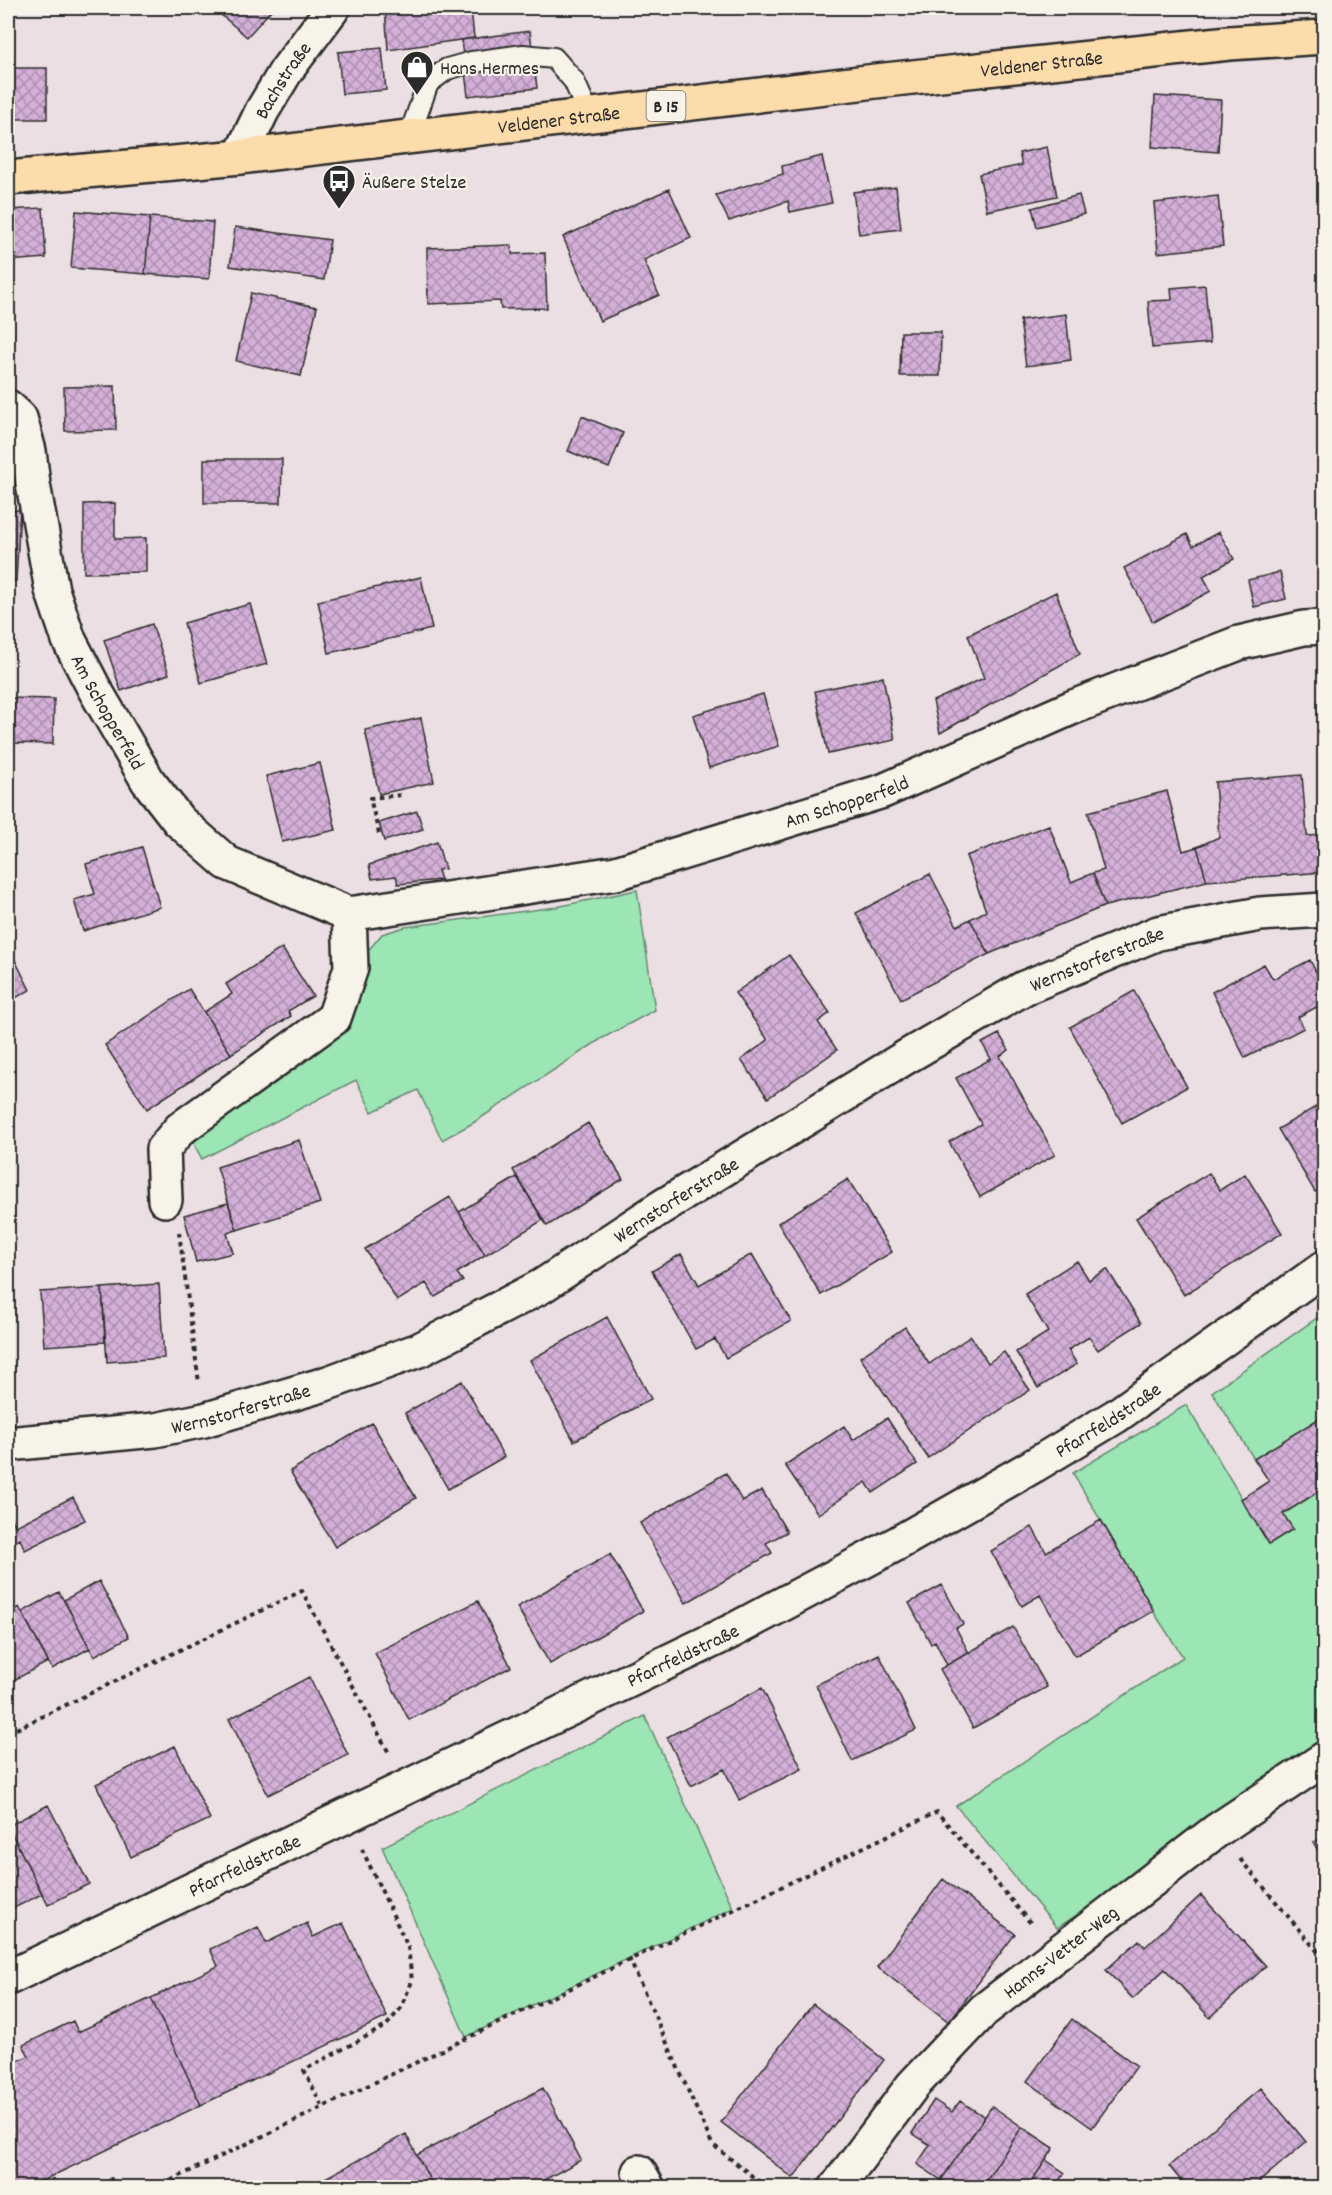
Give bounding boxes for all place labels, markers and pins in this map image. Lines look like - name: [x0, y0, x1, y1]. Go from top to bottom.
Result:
- shop icon: Hans Hermes: [399, 49, 435, 96]
- place label: Hans Hermes: [440, 56, 539, 84]
- bus stop icon: Äußere Stelze: [321, 163, 357, 210]
- place label: Äußere Stelze: [362, 170, 466, 198]

